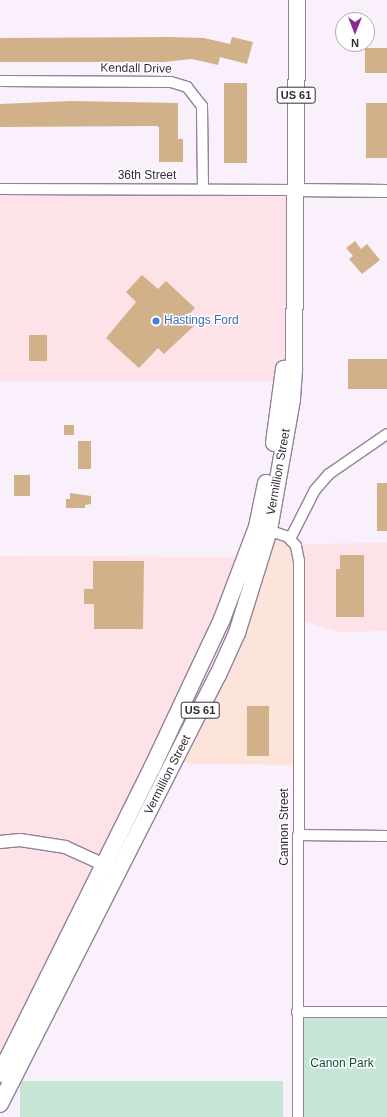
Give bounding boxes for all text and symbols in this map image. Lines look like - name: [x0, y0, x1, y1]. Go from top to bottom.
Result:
- north arrow: [335, 12, 375, 52]
- text: N: [351, 37, 359, 49]
- street label: Kendall Drive: [100, 61, 172, 77]
- road number: US 61: [276, 86, 316, 104]
- street label: 36th Street: [118, 169, 176, 183]
- place label: Hastings Ford: [164, 314, 239, 328]
- marker: Hastings Ford: [151, 316, 161, 326]
- street label: Vermillion Street: [264, 428, 294, 516]
- road number: US 61: [180, 701, 220, 719]
- street label: Vermillion Street: [142, 733, 194, 817]
- street label: Cannon Street: [278, 788, 292, 866]
- park label: Canon Park: [310, 1057, 374, 1071]

